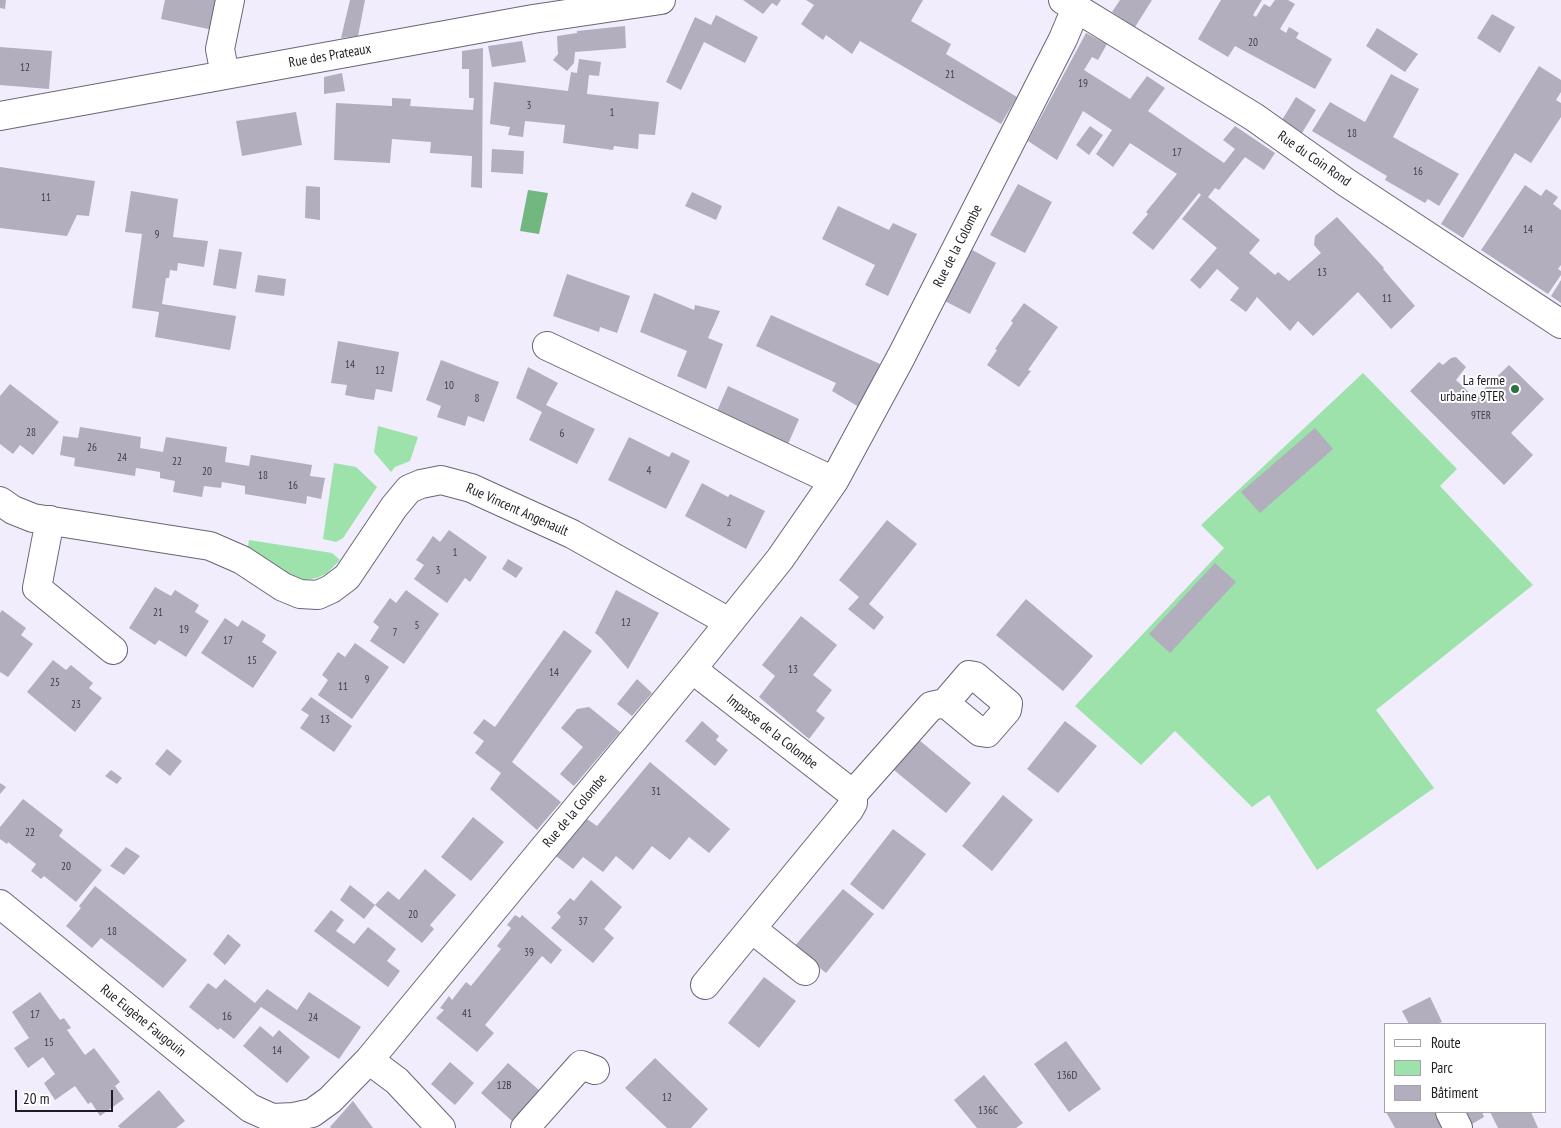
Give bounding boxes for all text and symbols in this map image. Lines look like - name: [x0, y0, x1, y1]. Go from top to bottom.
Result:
- house number: 20: [1248, 36, 1258, 50]
- street label: Rue des Prateaux: [287, 40, 373, 72]
- house number: 12: [20, 61, 30, 75]
- house number: 21: [945, 68, 955, 82]
- house number: 19: [1078, 77, 1088, 91]
- house number: 3: [527, 99, 531, 113]
- house number: 1: [610, 106, 614, 120]
- house number: 18: [1347, 127, 1357, 141]
- street label: Rue du Coin Rond: [1274, 128, 1354, 190]
- house number: 17: [1172, 146, 1182, 160]
- house number: 16: [1413, 165, 1423, 179]
- house number: 11: [41, 191, 51, 205]
- street label: Rue de la Colombe: [930, 202, 986, 290]
- house number: 14: [1523, 223, 1533, 237]
- house number: 9: [155, 228, 159, 242]
- house number: 13: [1317, 266, 1327, 280]
- house number: 11: [1382, 292, 1392, 306]
- house number: 14: [345, 358, 355, 372]
- house number: 12: [375, 364, 385, 378]
- place label: La ferme urbaine 9TER: [1440, 373, 1505, 406]
- house number: 10: [444, 379, 454, 393]
- marker: La ferme urbaine 9TER: [1509, 383, 1521, 395]
- house number: 8: [475, 392, 479, 406]
- house number: 9TER: [1471, 409, 1491, 423]
- house number: 28: [26, 426, 36, 440]
- house number: 6: [560, 427, 564, 441]
- house number: 26: [87, 441, 97, 455]
- house number: 24: [117, 451, 127, 465]
- house number: 22: [172, 455, 182, 469]
- house number: 4: [647, 464, 651, 478]
- house number: 20: [202, 465, 212, 479]
- house number: 18: [258, 469, 268, 483]
- house number: 16: [288, 479, 298, 493]
- street label: Rue Vincent Angenault: [463, 480, 571, 540]
- house number: 2: [727, 516, 731, 530]
- house number: 1: [453, 546, 457, 560]
- house number: 3: [436, 564, 440, 578]
- house number: 21: [153, 606, 163, 620]
- house number: 12: [621, 616, 631, 630]
- house number: 5: [415, 619, 419, 633]
- house number: 19: [179, 623, 189, 637]
- house number: 7: [393, 626, 397, 640]
- house number: 17: [223, 634, 233, 648]
- house number: 15: [247, 654, 257, 668]
- house number: 13: [788, 663, 798, 677]
- house number: 14: [549, 666, 559, 680]
- house number: 9: [365, 673, 369, 687]
- house number: 25: [50, 676, 60, 690]
- house number: 11: [338, 680, 348, 694]
- street label: Impasse de la Colombe: [723, 691, 821, 773]
- house number: 23: [71, 698, 81, 712]
- house number: 13: [320, 713, 330, 727]
- street label: Rue de la Colombe: [539, 771, 611, 851]
- house number: 31: [651, 785, 661, 799]
- house number: 22: [25, 826, 35, 840]
- house number: 20: [61, 860, 71, 874]
- house number: 20: [408, 908, 418, 922]
- house number: 37: [578, 915, 588, 929]
- house number: 18: [107, 925, 117, 939]
- house number: 39: [524, 946, 534, 960]
- street label: Rue Eugène Faugouin: [97, 981, 189, 1061]
- house number: 41: [462, 1007, 472, 1021]
- house number: 17: [30, 1008, 40, 1022]
- house number: 16: [222, 1010, 232, 1024]
- house number: 24: [308, 1011, 318, 1025]
- legend: [1384, 1023, 1546, 1113]
- text: Route: [1431, 1033, 1461, 1052]
- house number: 15: [44, 1036, 54, 1050]
- house number: 14: [272, 1044, 282, 1058]
- text: Parc: [1431, 1058, 1453, 1077]
- house number: 136D: [1057, 1069, 1077, 1083]
- house number: 12B: [496, 1079, 512, 1093]
- scale bar: [18, 1080, 115, 1112]
- text: Bâtiment: [1431, 1083, 1478, 1102]
- text: 20 m: [23, 1089, 49, 1108]
- house number: 12: [662, 1091, 672, 1105]
- house number: 136C: [978, 1104, 998, 1118]

